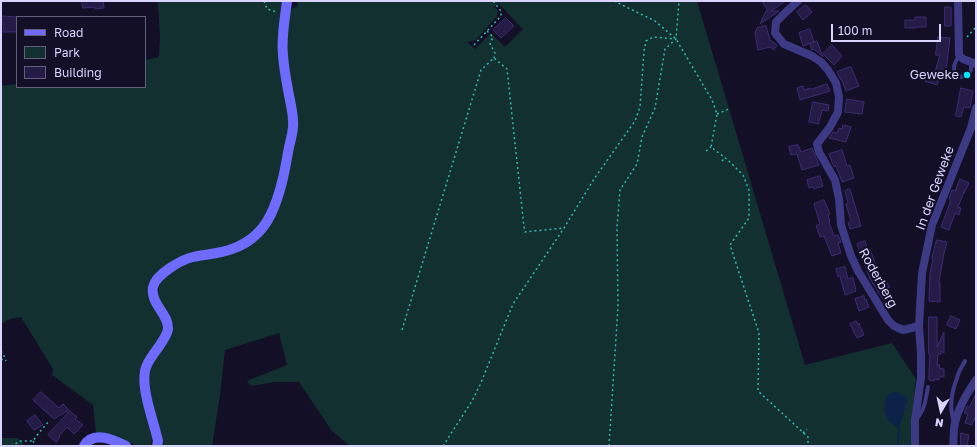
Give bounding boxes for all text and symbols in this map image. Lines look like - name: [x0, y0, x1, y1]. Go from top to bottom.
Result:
- legend: [16, 16, 146, 88]
- scale bar: [833, 16, 943, 42]
- text: 100 m: [838, 23, 872, 38]
- text: Road: [54, 25, 83, 40]
- text: Park: [54, 45, 80, 60]
- text: Building: [54, 65, 102, 80]
- place label: Geweke: [910, 67, 959, 83]
- marker: Geweke: [962, 70, 972, 80]
- street label: In der Geweke: [913, 144, 957, 232]
- street label: Roderberg: [855, 246, 901, 310]
- north arrow: [921, 391, 961, 431]
- text: N: [934, 416, 944, 430]

